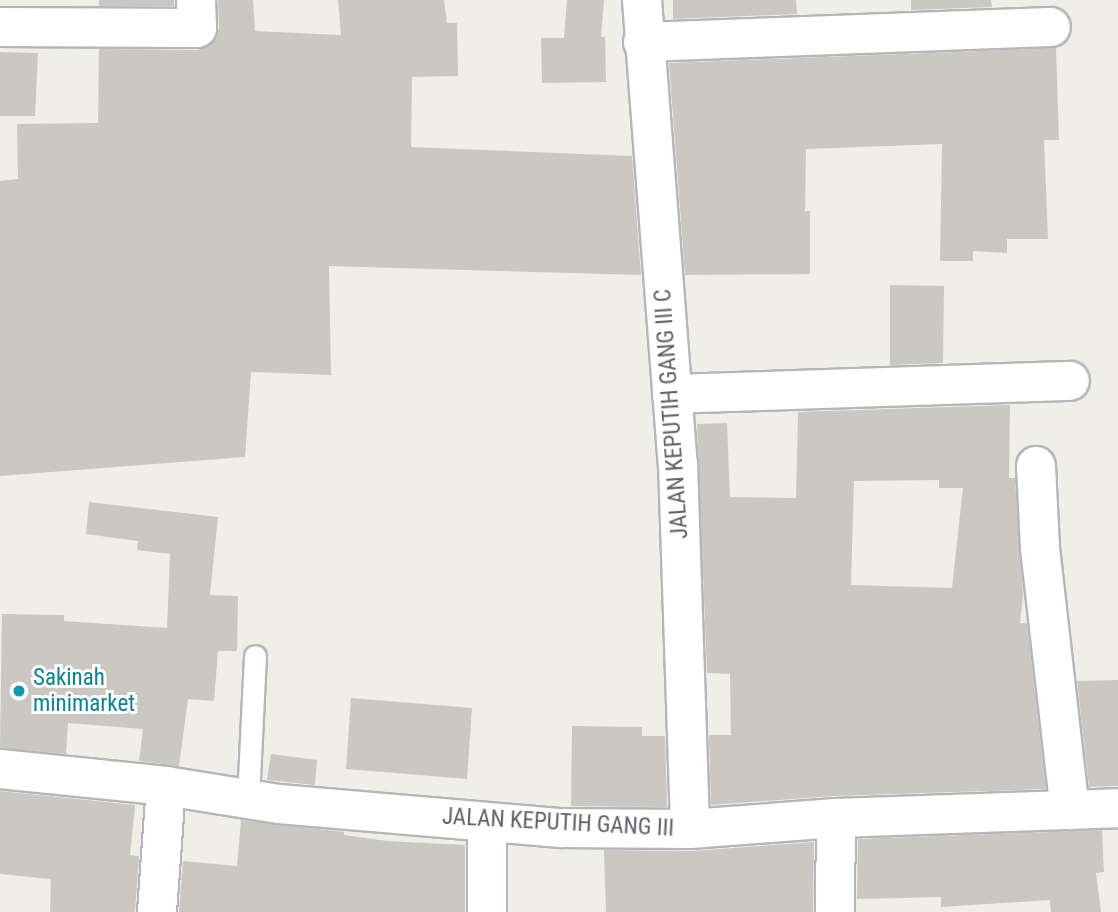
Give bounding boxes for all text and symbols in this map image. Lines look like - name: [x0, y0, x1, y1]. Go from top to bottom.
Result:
- street label: JALAN KEPUTIH GANG III C: [649, 288, 695, 540]
- place label: Sakinah minimarket: [33, 664, 135, 718]
- marker: Sakinah minimarket: [11, 683, 27, 699]
- street label: JALAN KEPUTIH GANG III: [441, 803, 675, 843]

